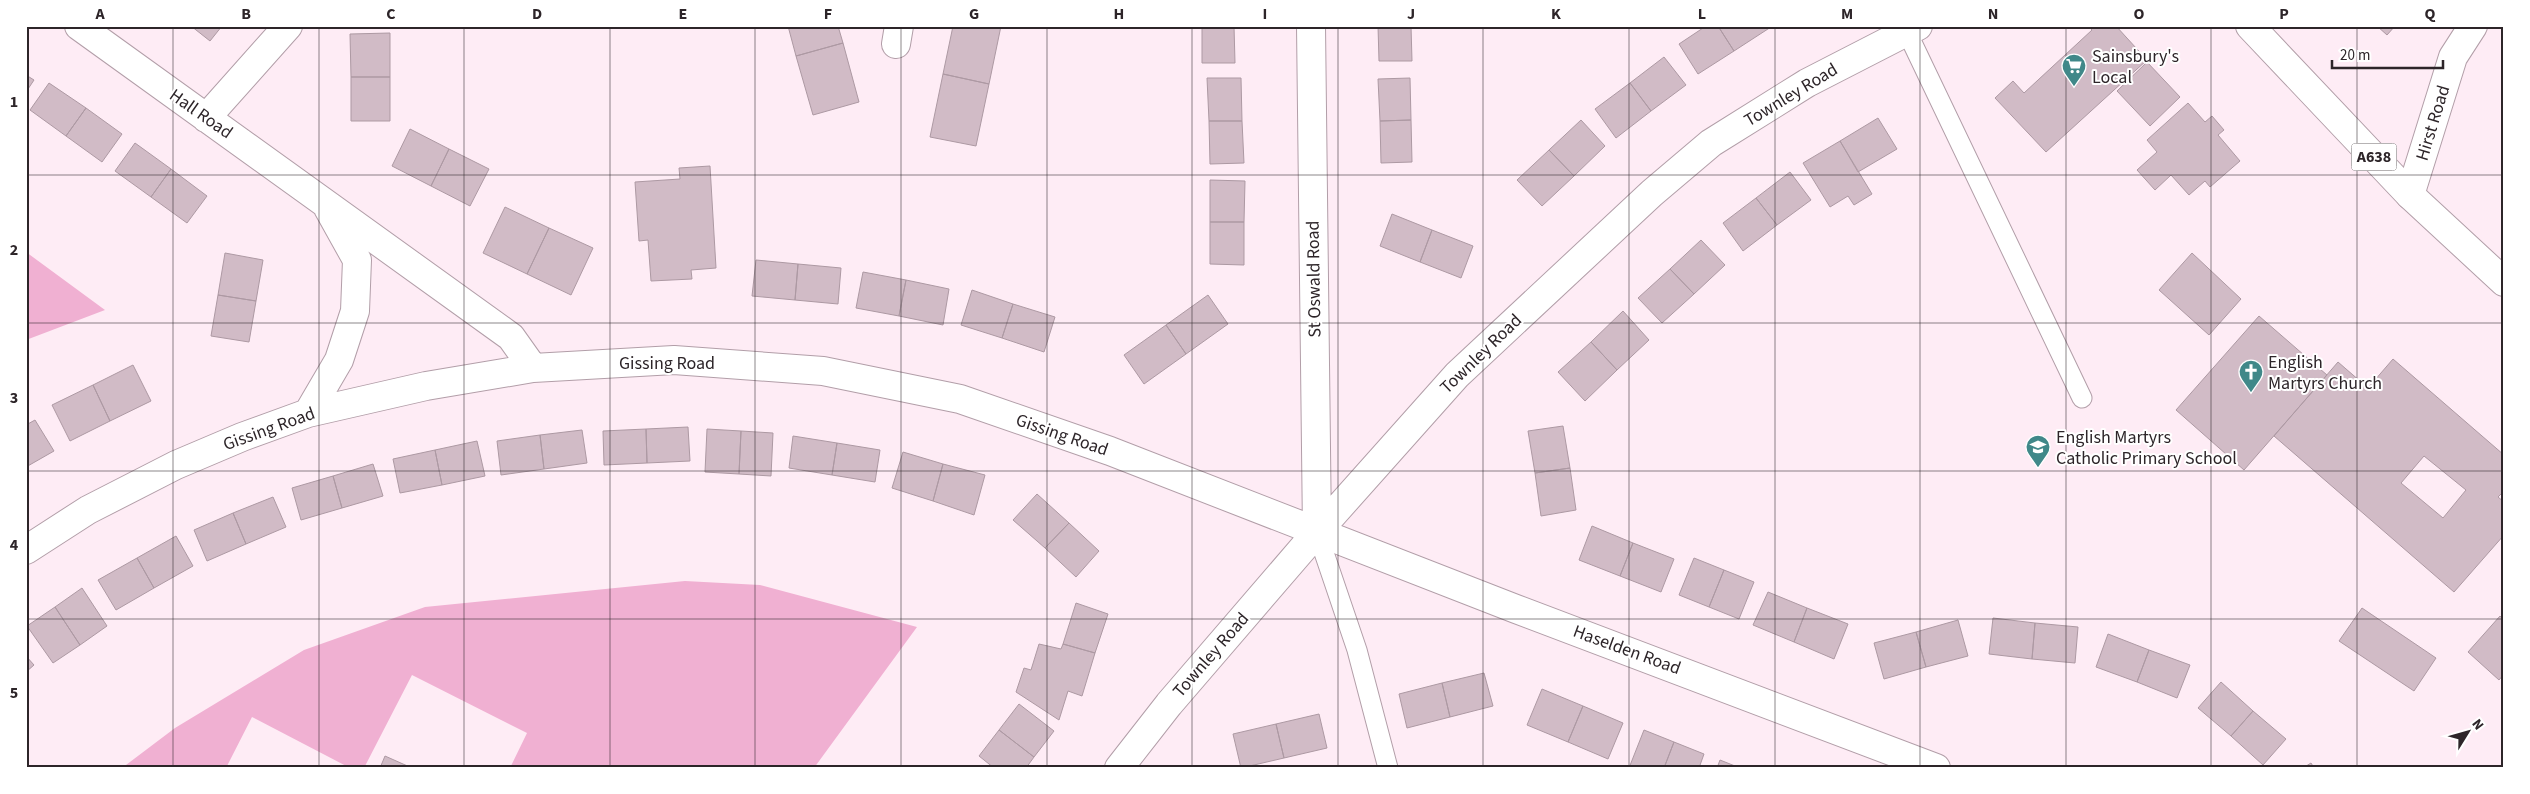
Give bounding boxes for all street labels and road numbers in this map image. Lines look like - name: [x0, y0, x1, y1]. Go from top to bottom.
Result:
- street label: Townley Road: [1739, 57, 1843, 133]
- street label: Hirst Road: [2410, 82, 2456, 164]
- street label: Hall Road: [164, 83, 238, 145]
- road number: A638: [2352, 144, 2396, 170]
- street label: St Oswald Road: [1300, 220, 1328, 338]
- street label: Townley Road: [1434, 308, 1528, 400]
- street label: Gissing Road: [619, 351, 715, 376]
- street label: Gissing Road: [220, 401, 318, 457]
- street label: Gissing Road: [1012, 408, 1112, 462]
- street label: Townley Road: [1167, 607, 1255, 703]
- street label: Haselden Road: [1570, 619, 1684, 681]

